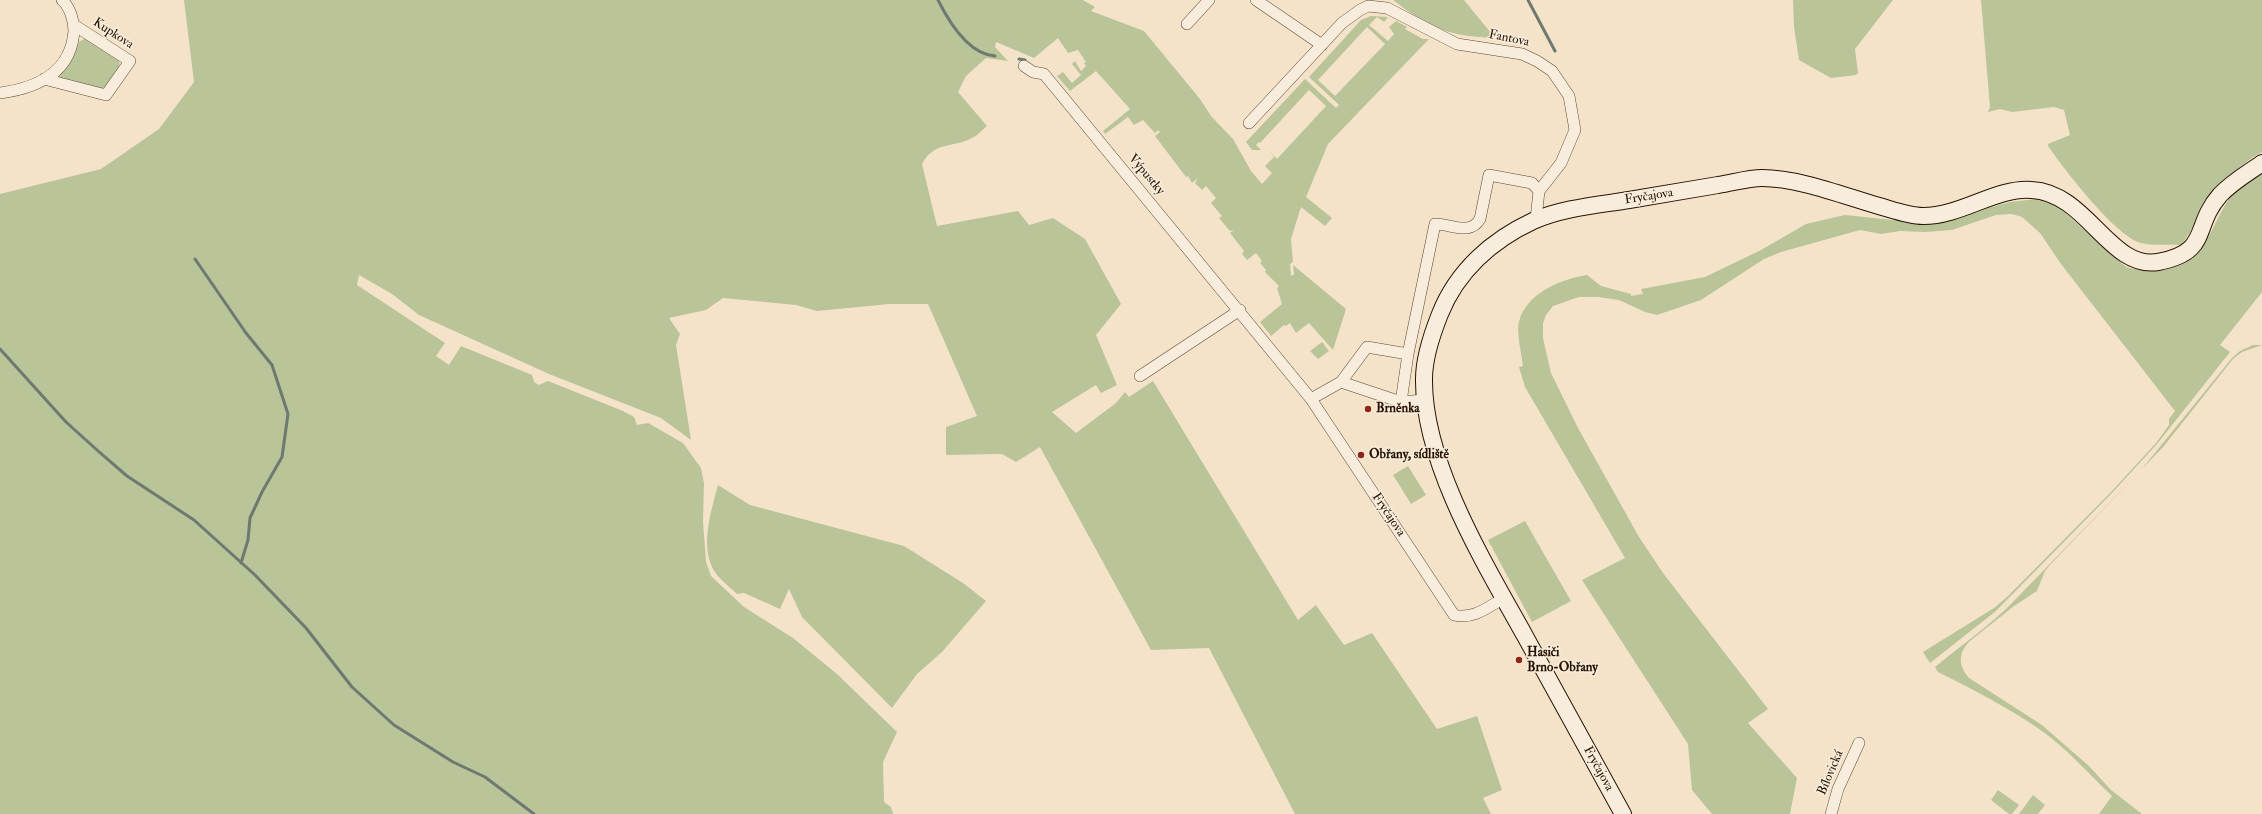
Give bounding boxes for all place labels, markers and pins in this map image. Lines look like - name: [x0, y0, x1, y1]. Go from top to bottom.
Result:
- place label: Brněnka: [1376, 401, 1420, 417]
- marker: Brněnka: [1363, 404, 1373, 414]
- place label: Obřany, sídliště: [1369, 447, 1449, 463]
- marker: Obřany, sídliště: [1356, 450, 1366, 460]
- place label: Hasiči Brno-Obřany: [1527, 645, 1598, 676]
- marker: Hasiči Brno-Obřany: [1514, 655, 1524, 665]

